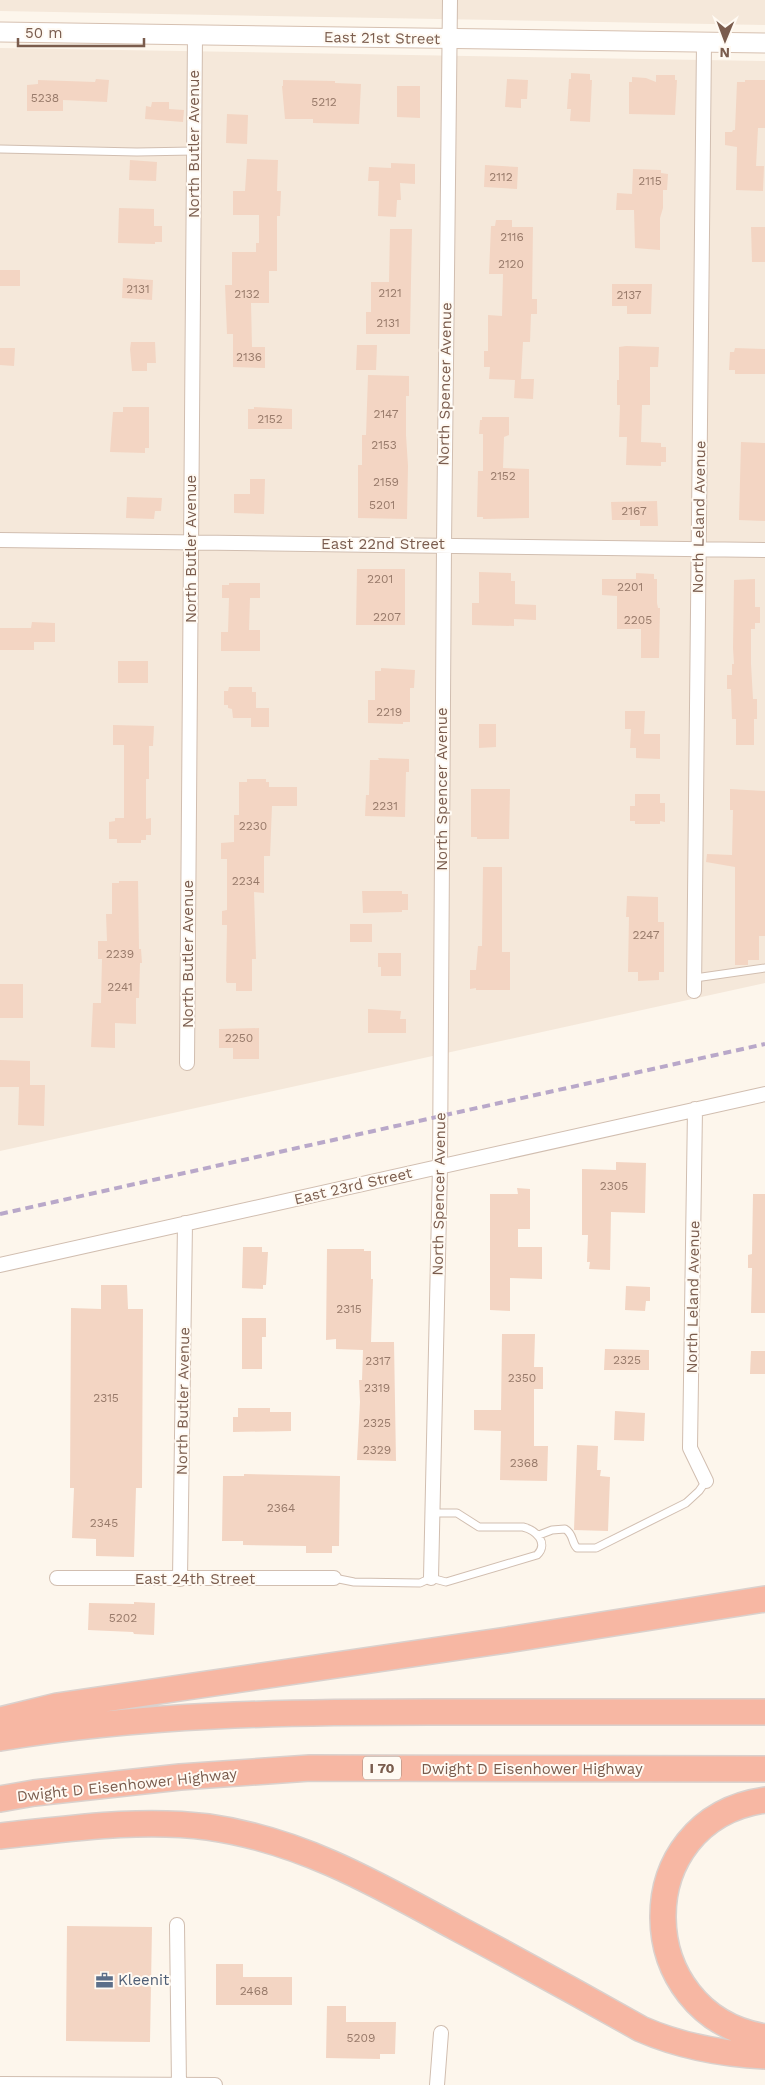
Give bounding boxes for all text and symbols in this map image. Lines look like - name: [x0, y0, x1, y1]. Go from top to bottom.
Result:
- scale bar: [18, 15, 144, 47]
- north arrow: [700, 15, 750, 65]
- text: 50 m: [25, 24, 62, 42]
- street label: East 21st Street: [324, 28, 441, 48]
- text: N: [719, 45, 730, 61]
- street label: North Butler Avenue: [185, 70, 203, 218]
- house number: 5238: [31, 91, 59, 105]
- house number: 5212: [311, 95, 337, 109]
- house number: 2112: [489, 170, 513, 184]
- house number: 2115: [638, 174, 662, 188]
- house number: 2116: [500, 230, 524, 244]
- house number: 2120: [498, 257, 524, 271]
- house number: 2131: [126, 282, 150, 296]
- house number: 2121: [378, 286, 402, 300]
- house number: 2132: [234, 287, 260, 301]
- house number: 2137: [617, 288, 642, 302]
- street label: North Spencer Avenue: [435, 302, 455, 466]
- house number: 2131: [376, 316, 400, 330]
- house number: 2136: [236, 350, 262, 364]
- house number: 2147: [373, 407, 399, 421]
- house number: 2152: [257, 412, 283, 426]
- house number: 2153: [371, 438, 397, 452]
- street label: North Leland Avenue: [689, 440, 709, 594]
- house number: 2152: [490, 469, 516, 483]
- street label: North Butler Avenue: [182, 475, 200, 623]
- house number: 2159: [373, 475, 399, 489]
- house number: 5201: [369, 498, 395, 512]
- house number: 2167: [621, 504, 647, 518]
- street label: East 22nd Street: [321, 535, 446, 553]
- house number: 2201: [367, 572, 393, 586]
- house number: 2201: [617, 580, 643, 594]
- house number: 2207: [373, 610, 401, 624]
- house number: 2205: [624, 613, 652, 627]
- house number: 2219: [376, 705, 402, 719]
- street label: North Spencer Avenue: [433, 707, 451, 871]
- house number: 2231: [372, 799, 398, 813]
- house number: 2230: [239, 819, 267, 833]
- house number: 2234: [232, 874, 260, 888]
- street label: North Butler Avenue: [179, 880, 197, 1028]
- house number: 2247: [632, 928, 660, 942]
- house number: 2239: [106, 947, 134, 961]
- house number: 2241: [107, 980, 133, 994]
- house number: 2250: [225, 1031, 253, 1045]
- street label: North Spencer Avenue: [429, 1112, 449, 1276]
- street label: East 23rd Street: [292, 1164, 414, 1208]
- house number: 2305: [600, 1179, 628, 1193]
- street label: North Leland Avenue: [683, 1220, 703, 1374]
- house number: 2315: [336, 1302, 362, 1316]
- street label: North Butler Avenue: [173, 1327, 193, 1475]
- house number: 2325: [613, 1353, 641, 1367]
- house number: 2317: [365, 1354, 391, 1368]
- house number: 2350: [508, 1371, 536, 1385]
- house number: 2319: [364, 1381, 390, 1395]
- house number: 2315: [93, 1391, 119, 1405]
- house number: 2325: [363, 1416, 391, 1430]
- house number: 2329: [363, 1443, 391, 1457]
- house number: 2368: [510, 1456, 538, 1470]
- house number: 2364: [267, 1501, 295, 1515]
- house number: 2345: [90, 1516, 118, 1530]
- street label: East 24th Street: [135, 1570, 256, 1588]
- house number: 5202: [109, 1611, 137, 1625]
- road number: I 70: [363, 1756, 401, 1780]
- street label: Dwight D Eisenhower Highway: [421, 1760, 643, 1778]
- street label: Dwight D Eisenhower Highway: [16, 1764, 238, 1806]
- office icon: Kleenit: [94, 1970, 114, 1990]
- place label: Kleenit: [118, 1971, 170, 1989]
- house number: 2468: [240, 1984, 268, 1998]
- house number: 5209: [347, 2031, 375, 2045]

